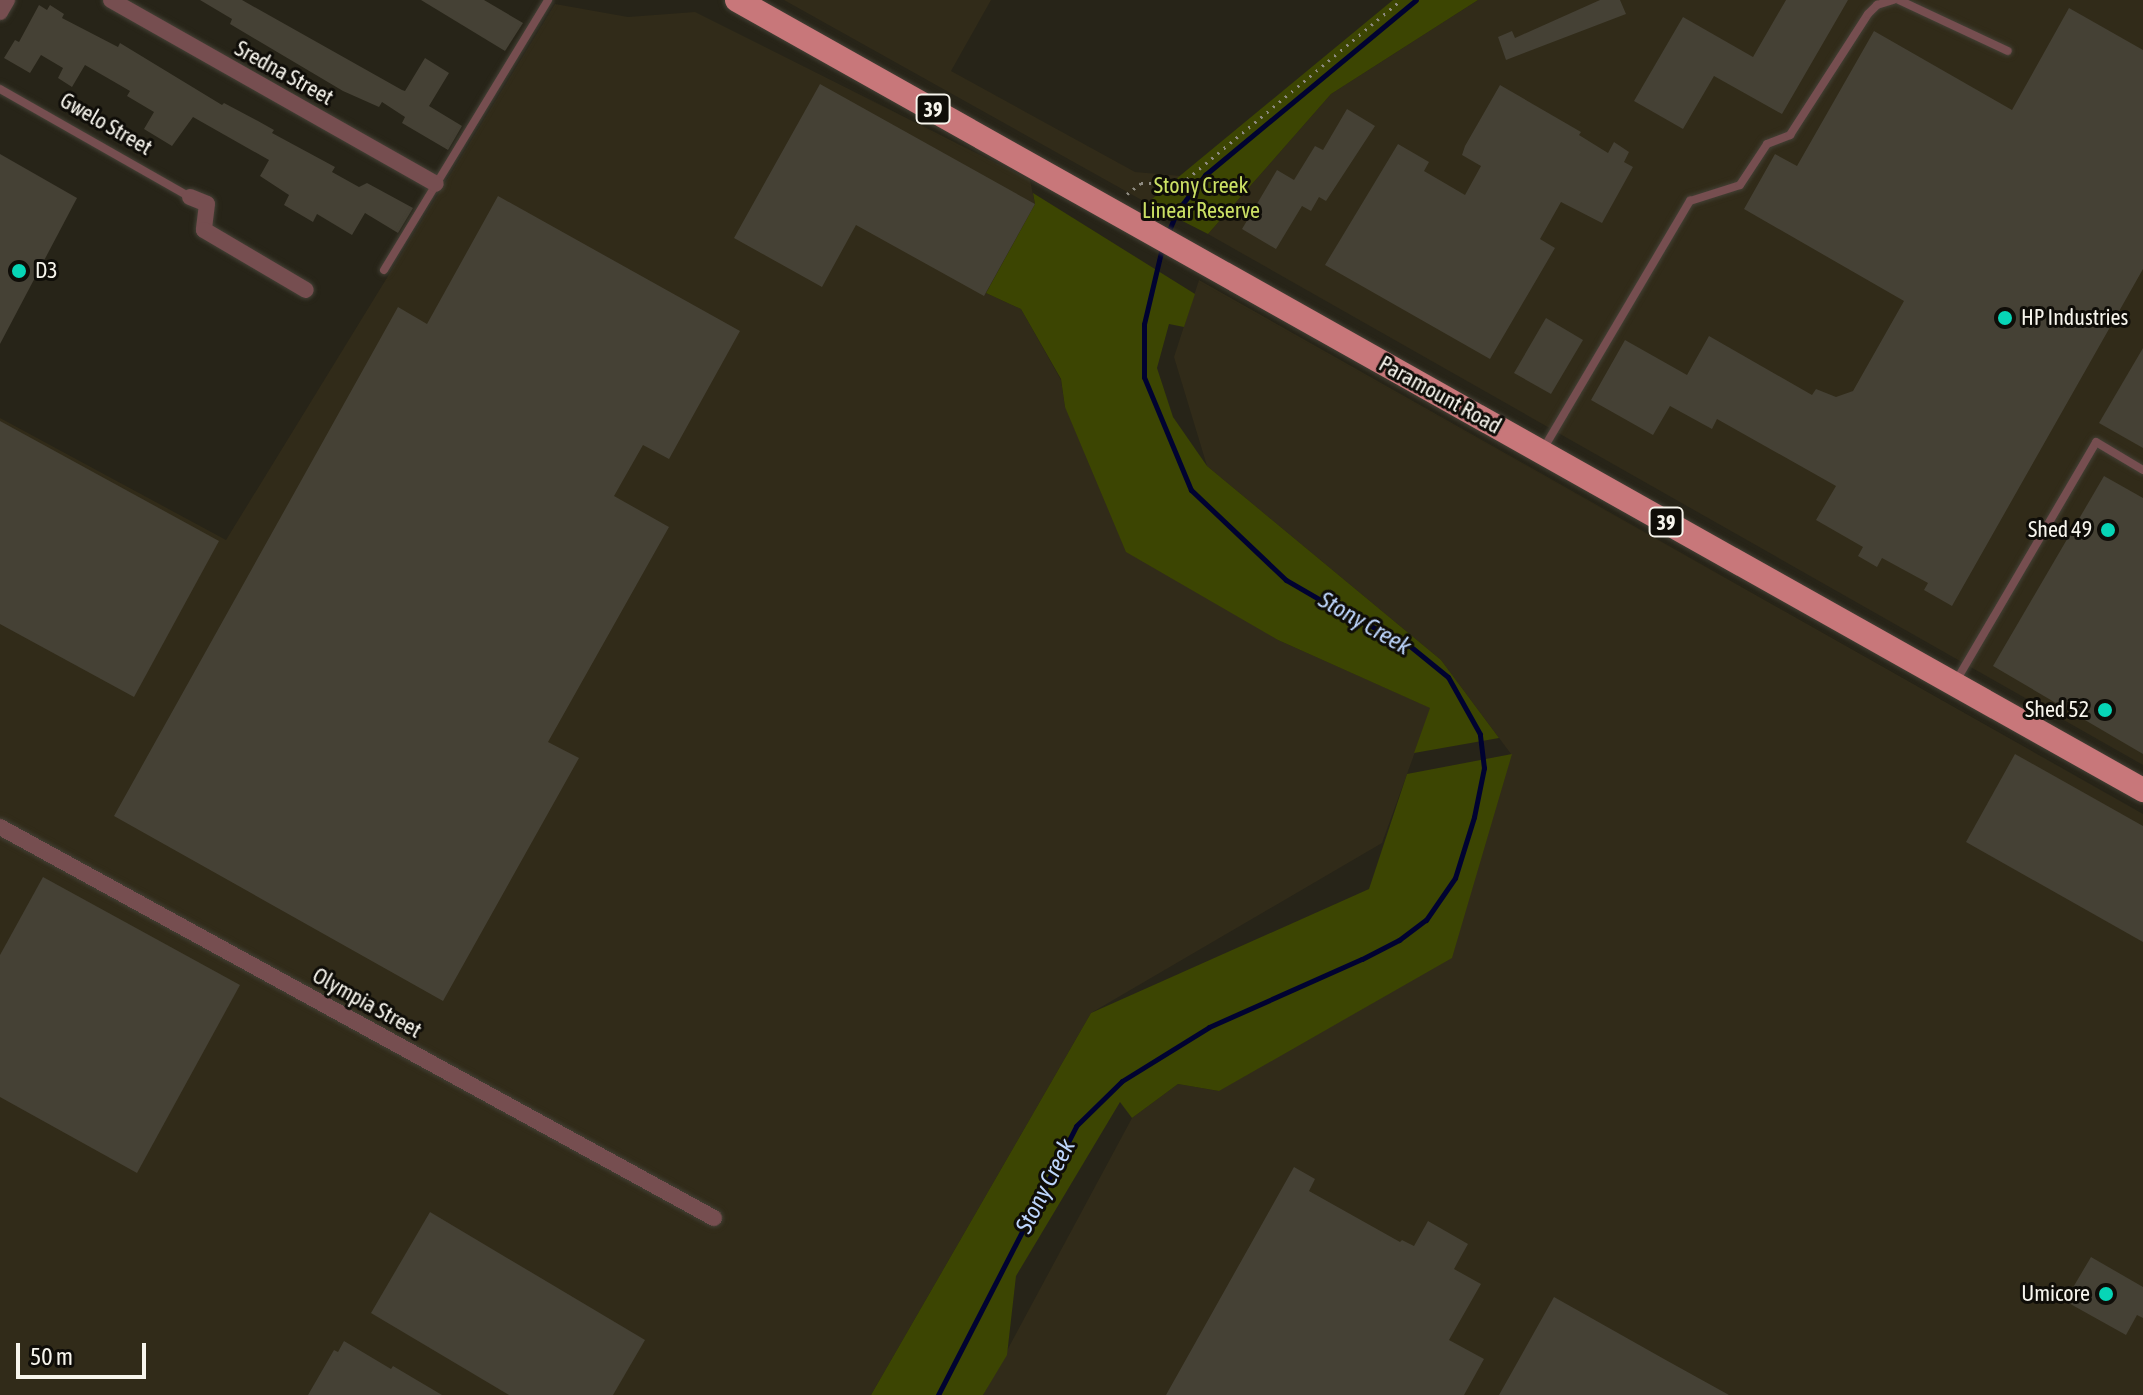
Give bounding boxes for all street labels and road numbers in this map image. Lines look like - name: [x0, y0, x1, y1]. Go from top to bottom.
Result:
- street label: Sredna Street: [230, 35, 338, 111]
- street label: Gwelo Street: [55, 87, 157, 161]
- road number: 39: [915, 93, 951, 125]
- street label: Paramount Road: [1374, 351, 1506, 439]
- road number: 39: [1648, 506, 1684, 538]
- street label: Olympia Street: [308, 962, 426, 1044]

